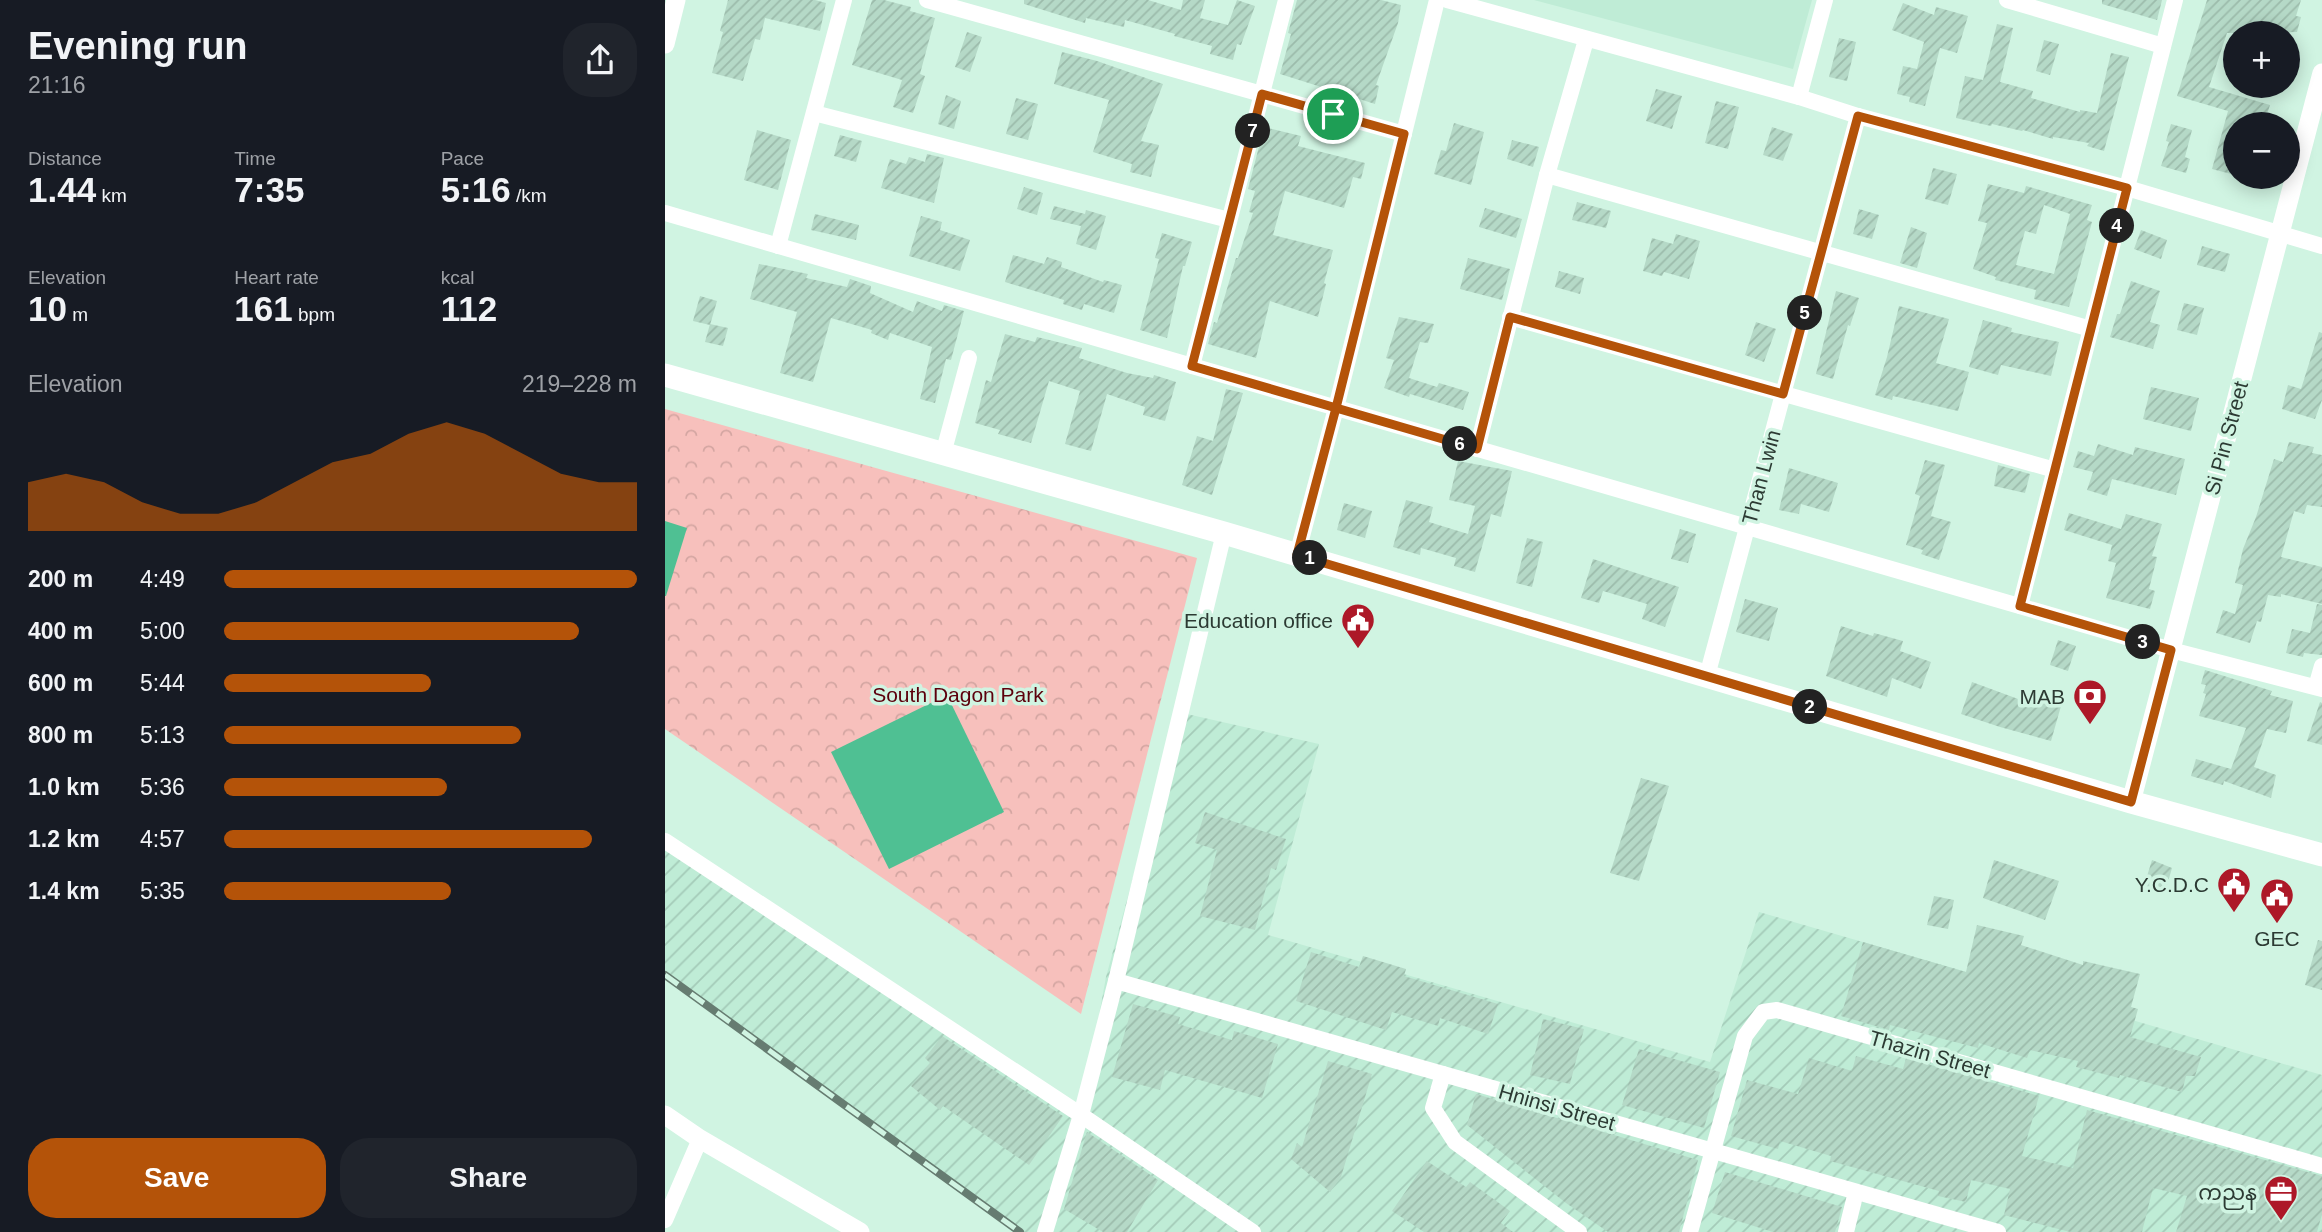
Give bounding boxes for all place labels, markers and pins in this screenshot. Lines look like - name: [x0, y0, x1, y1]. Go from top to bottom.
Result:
- pin: [1303, 84, 1363, 144]
- pin: 7: [1235, 114, 1271, 148]
- pin: 4: [2099, 208, 2135, 244]
- pin: 5: [1787, 296, 1823, 330]
- pin: 6: [1443, 426, 1477, 462]
- pin: 1: [1293, 540, 1327, 576]
- public building icon: Education office: [1339, 601, 1377, 650]
- place label: Education office: [1184, 609, 1333, 632]
- pin: 3: [2125, 624, 2161, 660]
- bank icon: MAB: [2071, 677, 2109, 726]
- place label: MAB: [2019, 685, 2065, 708]
- pin: 2: [1793, 690, 1827, 724]
- public building icon: Y.C.D.C: [2215, 865, 2253, 914]
- place label: Y.C.D.C: [2135, 873, 2209, 896]
- public building icon: GEC: [2258, 876, 2296, 925]
- place label: GEC: [2254, 927, 2300, 950]
- office icon: ကညန: [2262, 1173, 2300, 1222]
- place label: ကညန: [2198, 1181, 2257, 1210]

